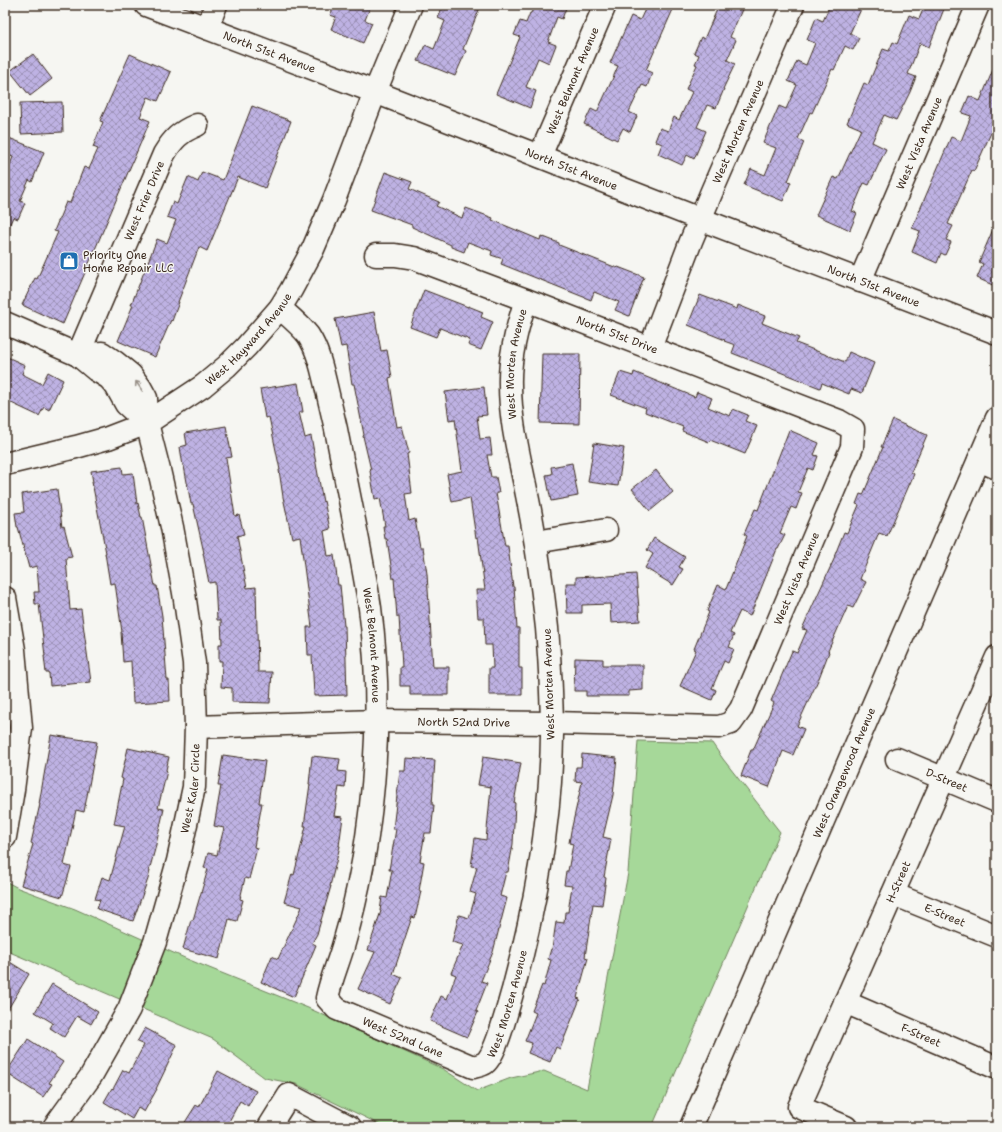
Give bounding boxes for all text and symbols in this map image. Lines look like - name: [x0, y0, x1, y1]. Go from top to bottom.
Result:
- street label: West Belmont Avenue: [543, 24, 602, 137]
- street label: North 51st Avenue: [221, 27, 318, 76]
- street label: West Morten Avenue: [709, 77, 767, 186]
- street label: West Vista Avenue: [892, 94, 945, 192]
- street label: North 51st Avenue: [523, 144, 620, 194]
- street label: West Frier Drive: [120, 158, 168, 243]
- place label: Priority One Home Repair LLC: [83, 248, 174, 276]
- shop icon: Priority One Home Repair LLC: [58, 250, 80, 272]
- street label: North 51st Avenue: [825, 261, 922, 310]
- street label: West Hayward Avenue: [202, 290, 295, 388]
- street label: West Morten Avenue: [502, 307, 530, 420]
- street label: North 51st Drive: [574, 313, 660, 357]
- one-way arrow: [134, 380, 142, 392]
- street label: West Vista Avenue: [770, 529, 823, 627]
- street label: West Belmont Avenue: [359, 586, 384, 703]
- street label: West Morten Avenue: [540, 628, 558, 740]
- street label: West Orangewood Avenue: [809, 705, 879, 840]
- street label: North 52nd Drive: [417, 714, 510, 730]
- street label: West Kaler Circle: [177, 743, 203, 835]
- street label: D-Street: [924, 765, 970, 795]
- street label: H-Street: [882, 858, 914, 905]
- street label: E-Street: [922, 900, 968, 930]
- street label: West Morten Avenue: [483, 948, 530, 1060]
- street label: West 52nd Lane: [360, 1013, 446, 1061]
- street label: F-Street: [899, 1020, 944, 1050]

